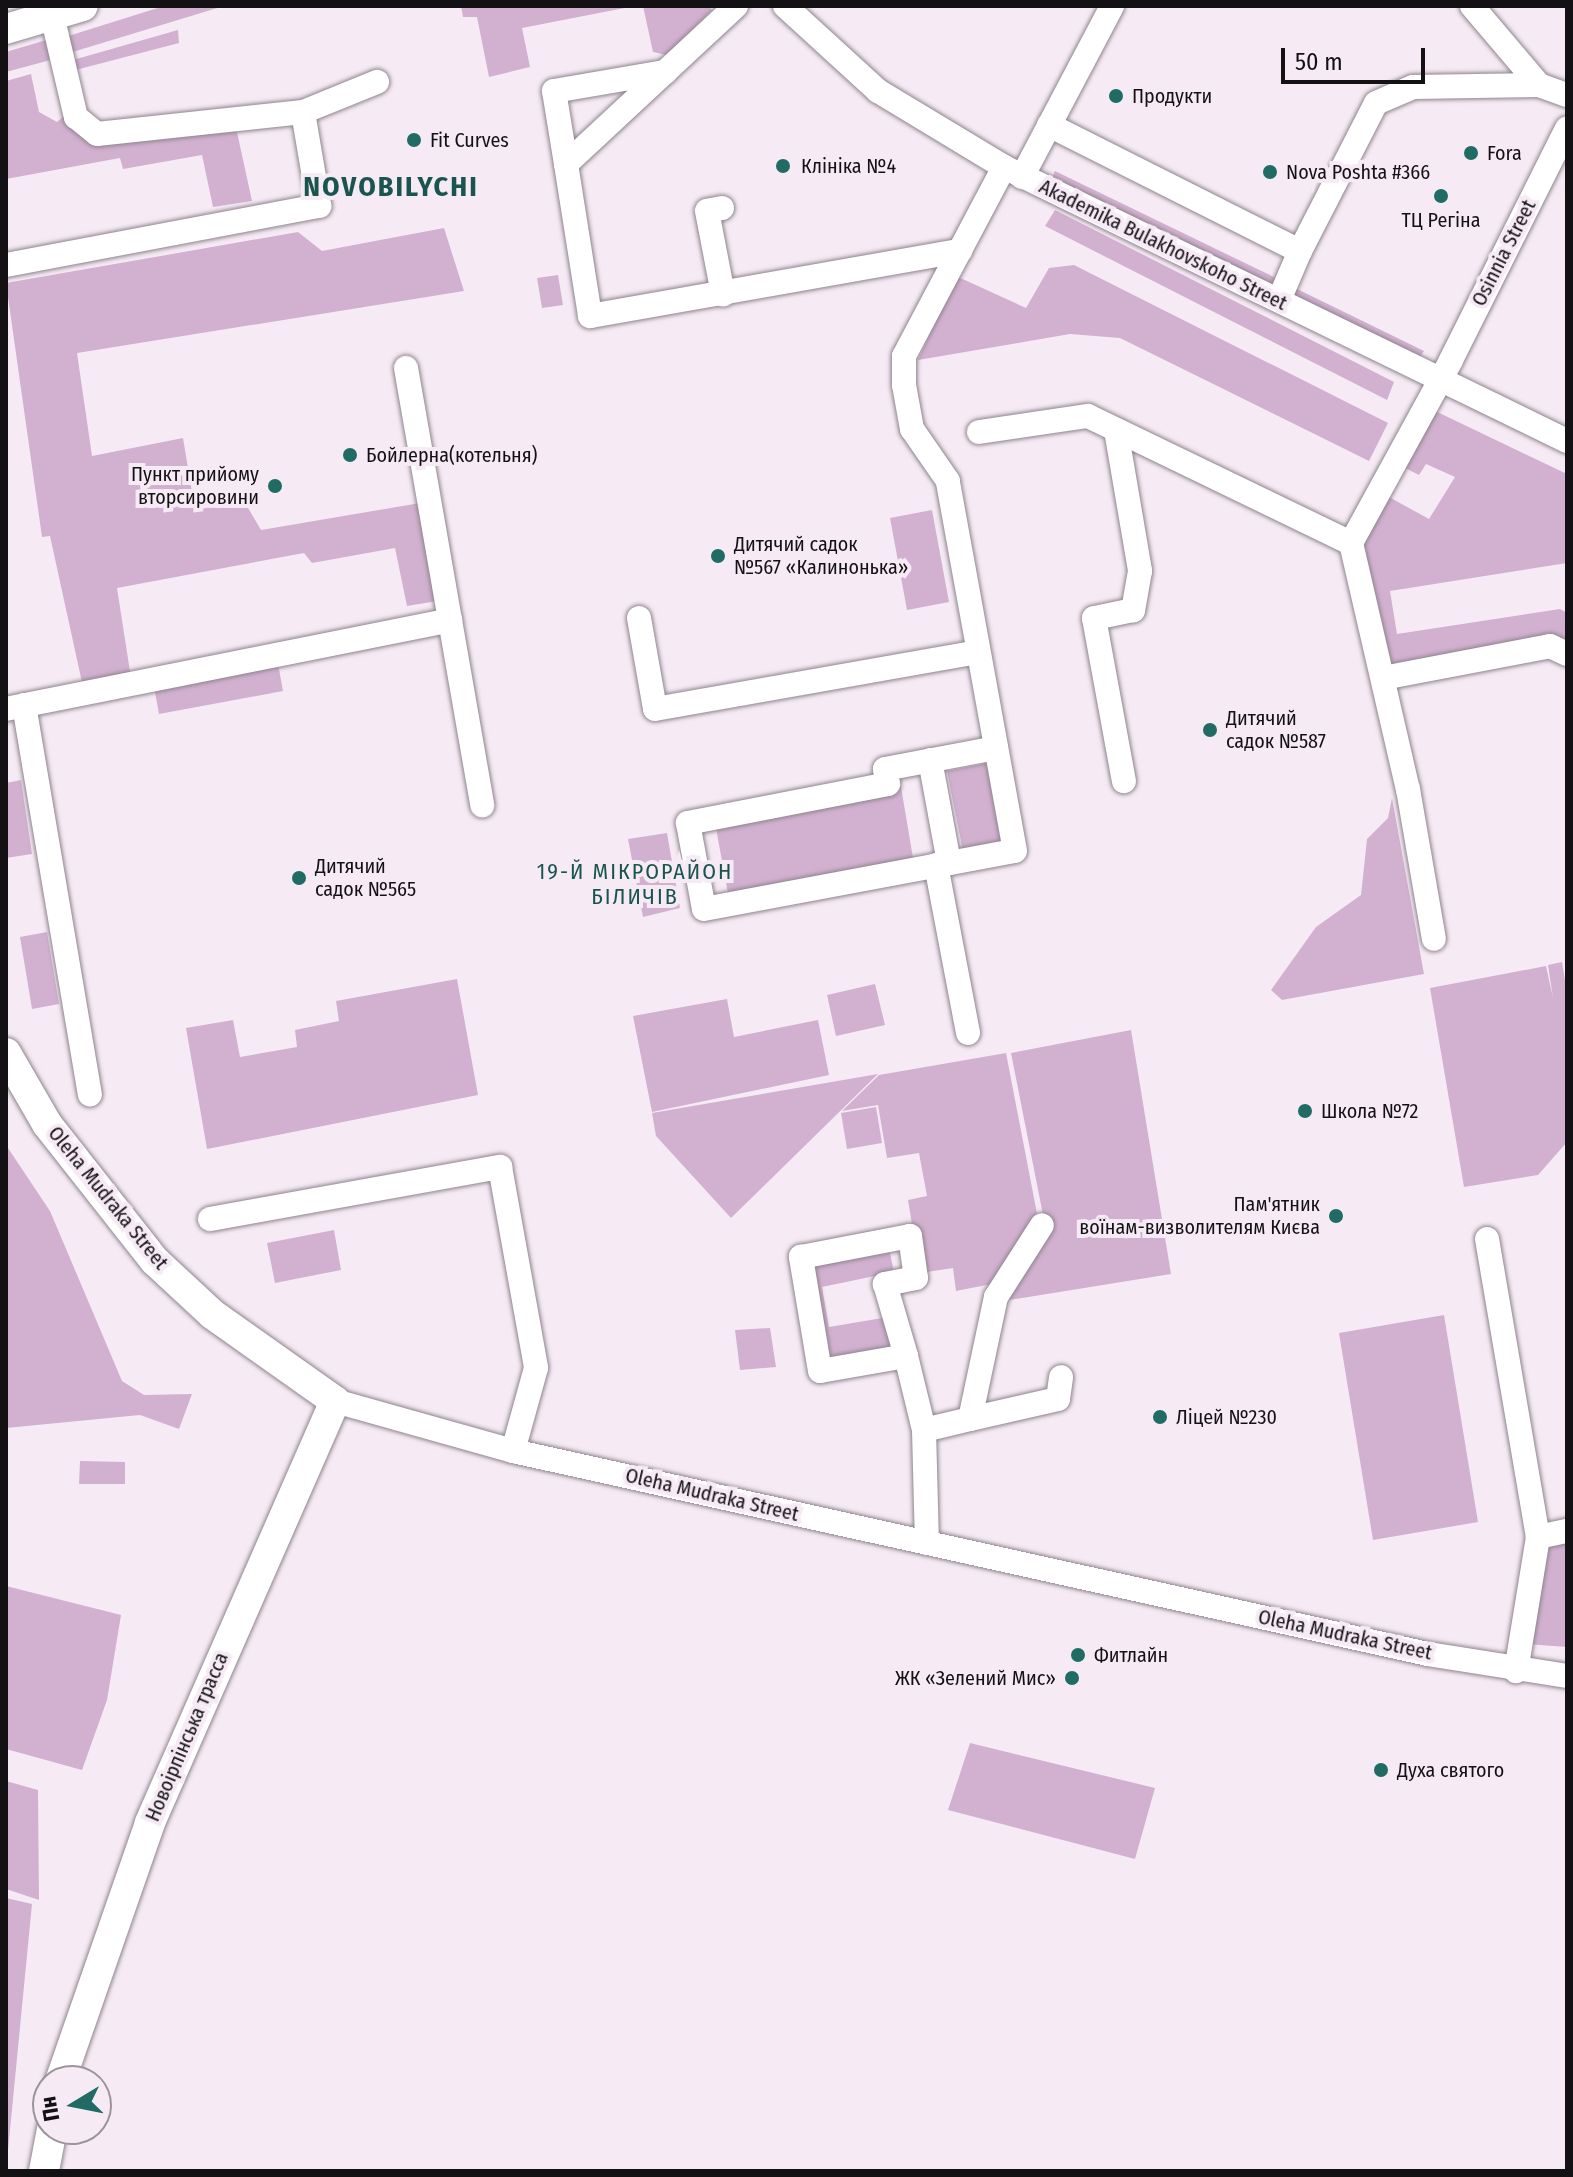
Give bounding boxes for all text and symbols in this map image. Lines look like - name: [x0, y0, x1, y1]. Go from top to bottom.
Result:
- scale bar: [1285, 32, 1429, 82]
- text: 50 m: [1295, 48, 1343, 76]
- place label: Продукти: [1132, 84, 1212, 108]
- marker: Продукти: [1107, 87, 1125, 105]
- place label: Fit Curves: [430, 128, 509, 152]
- marker: Fit Curves: [405, 131, 423, 149]
- place label: Fora: [1487, 141, 1522, 165]
- marker: Fora: [1462, 144, 1480, 162]
- place label: Клініка №4: [801, 154, 896, 178]
- marker: Клініка №4: [772, 155, 794, 177]
- place label: Nova Poshta #366: [1286, 160, 1430, 184]
- marker: Nova Poshta #366: [1261, 163, 1279, 181]
- district label: NOVOBILYCHI: [303, 170, 479, 204]
- street label: Akademika Bulakhovskoho Street: [1035, 174, 1291, 316]
- marker: ТЦ Регіна: [1432, 187, 1450, 205]
- street label: Osinnia Street: [1467, 196, 1541, 310]
- place label: ТЦ Регіна: [1402, 208, 1480, 232]
- place label: Бойлерна(котельня): [366, 443, 537, 467]
- marker: Бойлерна(котельня): [341, 446, 359, 464]
- place label: Пункт прийому вторсировини: [131, 462, 259, 509]
- marker: Пункт прийому вторсировини: [266, 477, 284, 495]
- place label: Дитячий садок №567 «Калинонька»: [734, 532, 908, 579]
- marker: Дитячий садок №567 «Калинонька»: [709, 547, 727, 565]
- place label: Дитячий садок №587: [1226, 706, 1326, 753]
- marker: Дитячий садок №587: [1201, 721, 1219, 739]
- place label: Дитячий садок №565: [315, 854, 416, 901]
- district label: 19-Й МІКРОРАЙОН БІЛИЧІВ: [537, 858, 733, 910]
- marker: Дитячий садок №565: [290, 869, 308, 887]
- place label: Школа №72: [1321, 1099, 1418, 1123]
- marker: Школа №72: [1296, 1102, 1314, 1120]
- street label: Oleha Mudraka Street: [43, 1122, 173, 1274]
- place label: Пам'ятник воїнам-визволителям Києва: [1079, 1192, 1320, 1239]
- marker: Пам'ятник воїнам-визволителям Києва: [1327, 1207, 1345, 1225]
- place label: Ліцей №230: [1176, 1405, 1277, 1429]
- marker: Ліцей №230: [1151, 1408, 1169, 1426]
- street label: Oleha Mudraka Street: [623, 1463, 801, 1527]
- street label: Oleha Mudraka Street: [1256, 1605, 1434, 1665]
- place label: Фитлайн: [1094, 1643, 1168, 1667]
- marker: Фитлайн: [1069, 1646, 1087, 1664]
- street label: Новоірпінська трасса: [141, 1649, 233, 1825]
- place label: ЖК «Зелений Мис»: [895, 1666, 1056, 1690]
- marker: ЖК «Зелений Мис»: [1063, 1669, 1081, 1687]
- place label: Духа святого: [1397, 1758, 1504, 1782]
- marker: Духа святого: [1372, 1761, 1390, 1779]
- north arrow: [32, 2065, 112, 2145]
- text: Пн: [34, 2094, 65, 2124]

